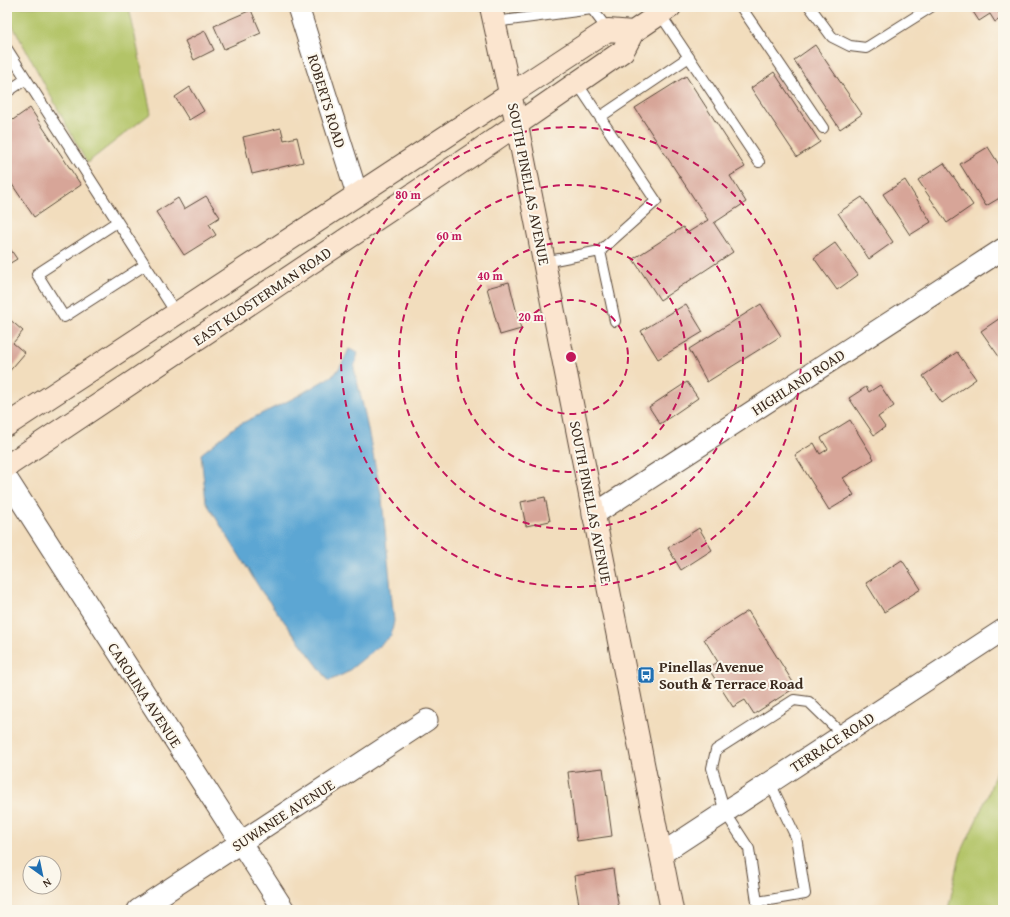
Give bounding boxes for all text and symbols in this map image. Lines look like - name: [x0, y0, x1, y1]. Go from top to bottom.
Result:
- street label: ROBERTS ROAD: [303, 52, 351, 150]
- street label: SOUTH PINELLAS AVENUE: [503, 101, 555, 267]
- text: 80 m: [395, 186, 421, 203]
- text: 60 m: [436, 227, 462, 244]
- street label: EAST KLOSTERMAN ROAD: [189, 242, 335, 350]
- text: 40 m: [477, 267, 503, 284]
- text: 20 m: [518, 308, 544, 325]
- street label: HIGHLAND ROAD: [747, 344, 849, 420]
- centre of rings: [564, 350, 578, 364]
- street label: SOUTH PINELLAS AVENUE: [565, 419, 617, 585]
- street label: CAROLINA AVENUE: [103, 638, 187, 752]
- place label: Pinellas Avenue South & Terrace Road: [659, 656, 804, 694]
- bus stop icon: Pinellas Avenue South & Terrace Road: [636, 665, 656, 685]
- street label: TERRACE ROAD: [786, 707, 878, 777]
- street label: SUWANEE AVENUE: [227, 774, 339, 856]
- north arrow: [22, 855, 62, 895]
- text: N: [39, 875, 55, 892]

